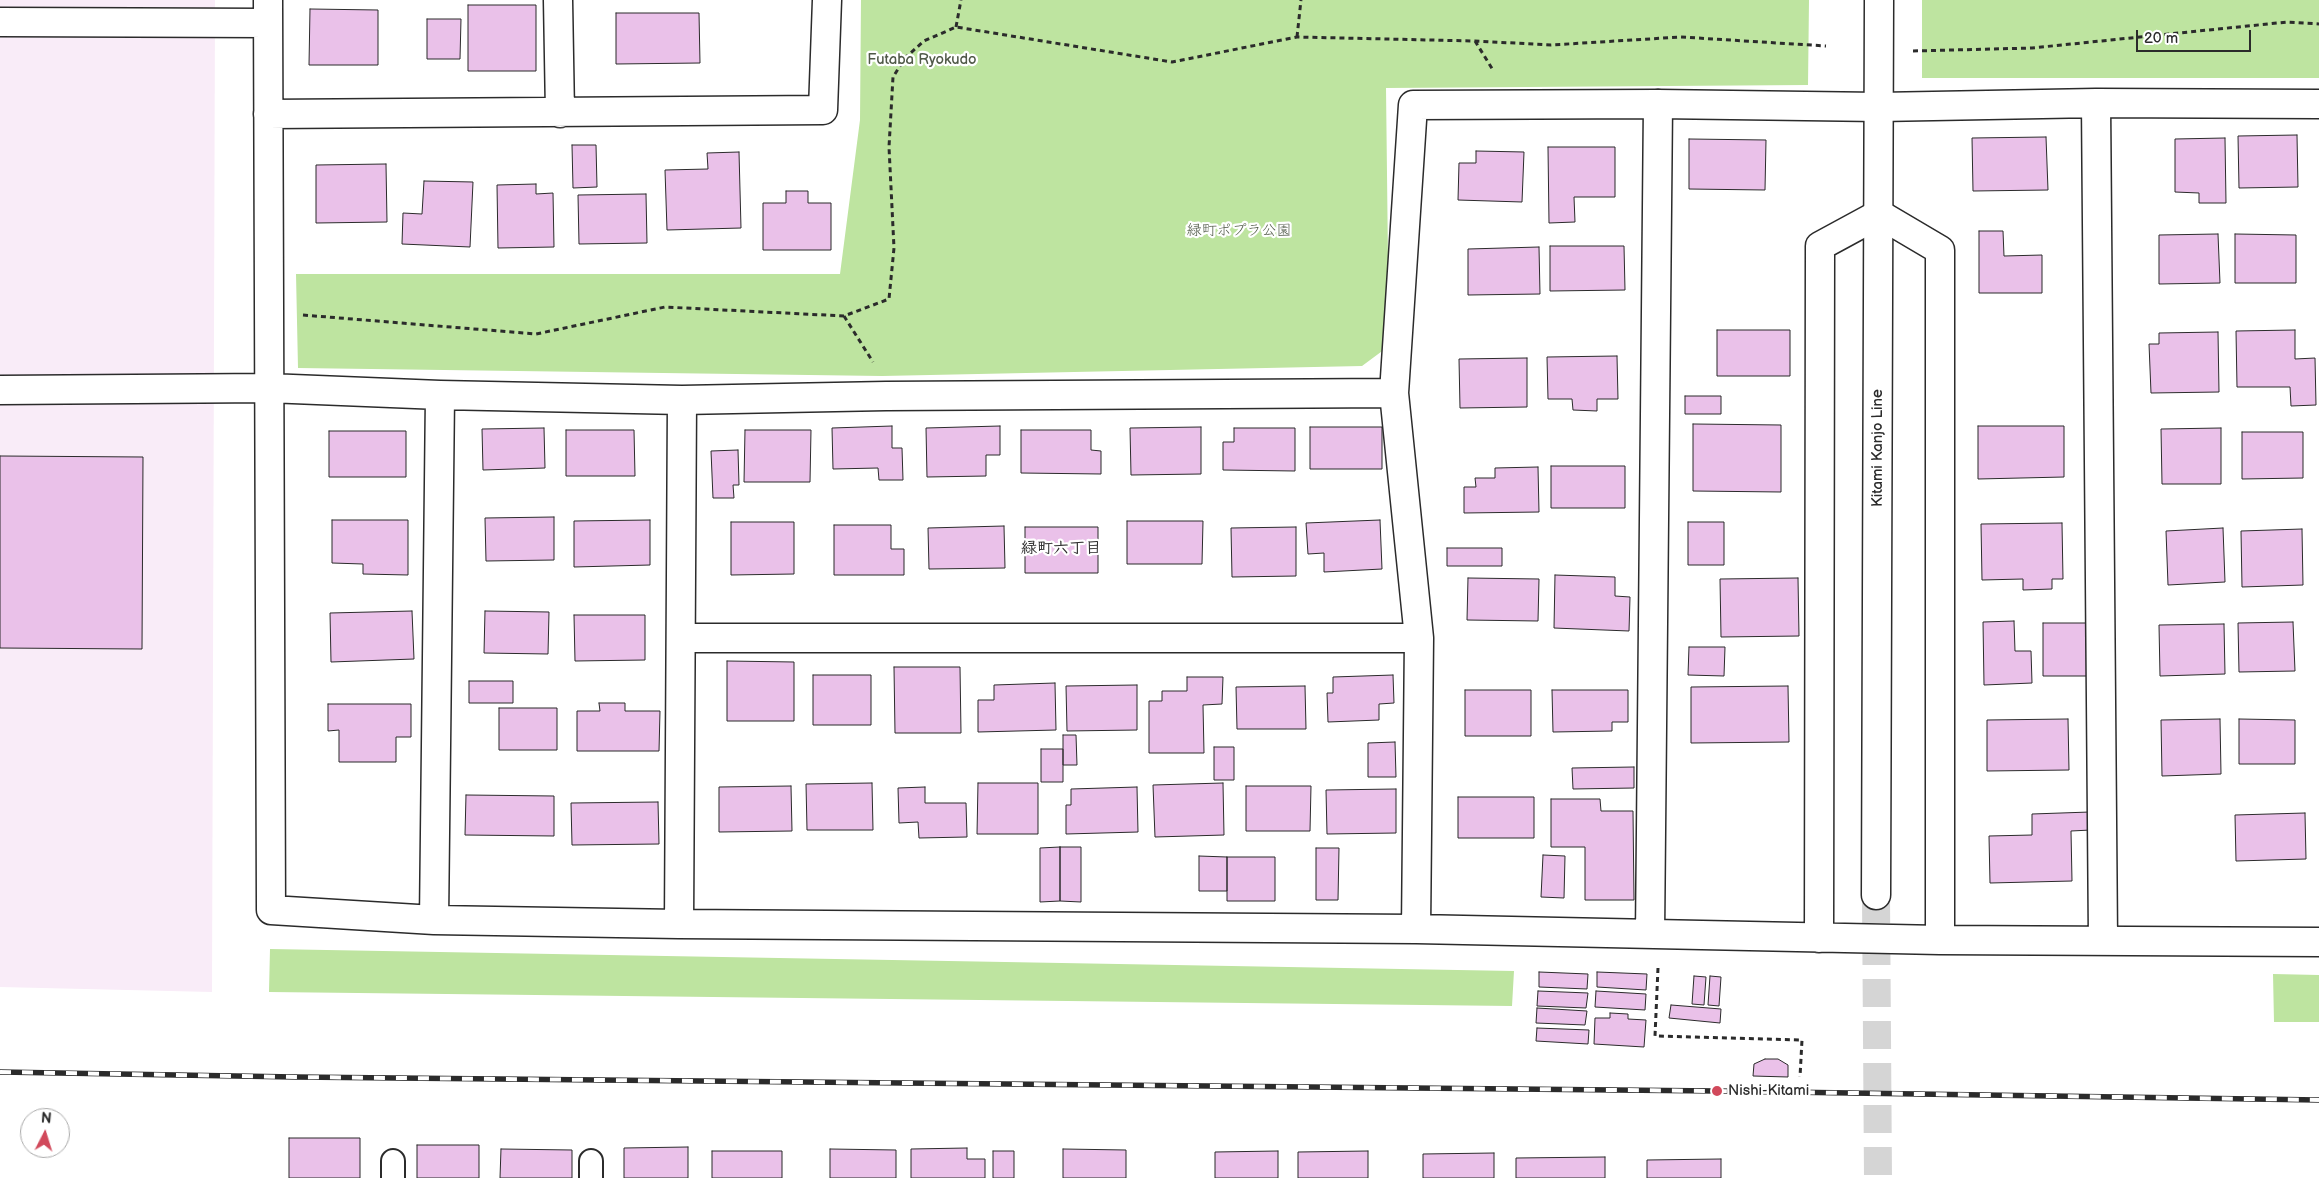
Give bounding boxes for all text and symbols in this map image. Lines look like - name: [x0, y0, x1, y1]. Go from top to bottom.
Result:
- scale bar: [2139, 20, 2254, 52]
- text: 20 m: [2144, 29, 2178, 48]
- park label: Futaba Ryokudo: [867, 51, 977, 69]
- park label: 緑町ポプラ公園: [1187, 222, 1291, 240]
- street label: Kitami Kanjo Line: [1869, 389, 1887, 507]
- district label: 緑町六丁目: [1021, 539, 1101, 559]
- place label: Nishi-Kitami: [1728, 1082, 1809, 1100]
- marker: Nishi-Kitami: [1710, 1084, 1724, 1098]
- north arrow: [20, 1108, 70, 1158]
- text: N: [40, 1110, 52, 1127]

